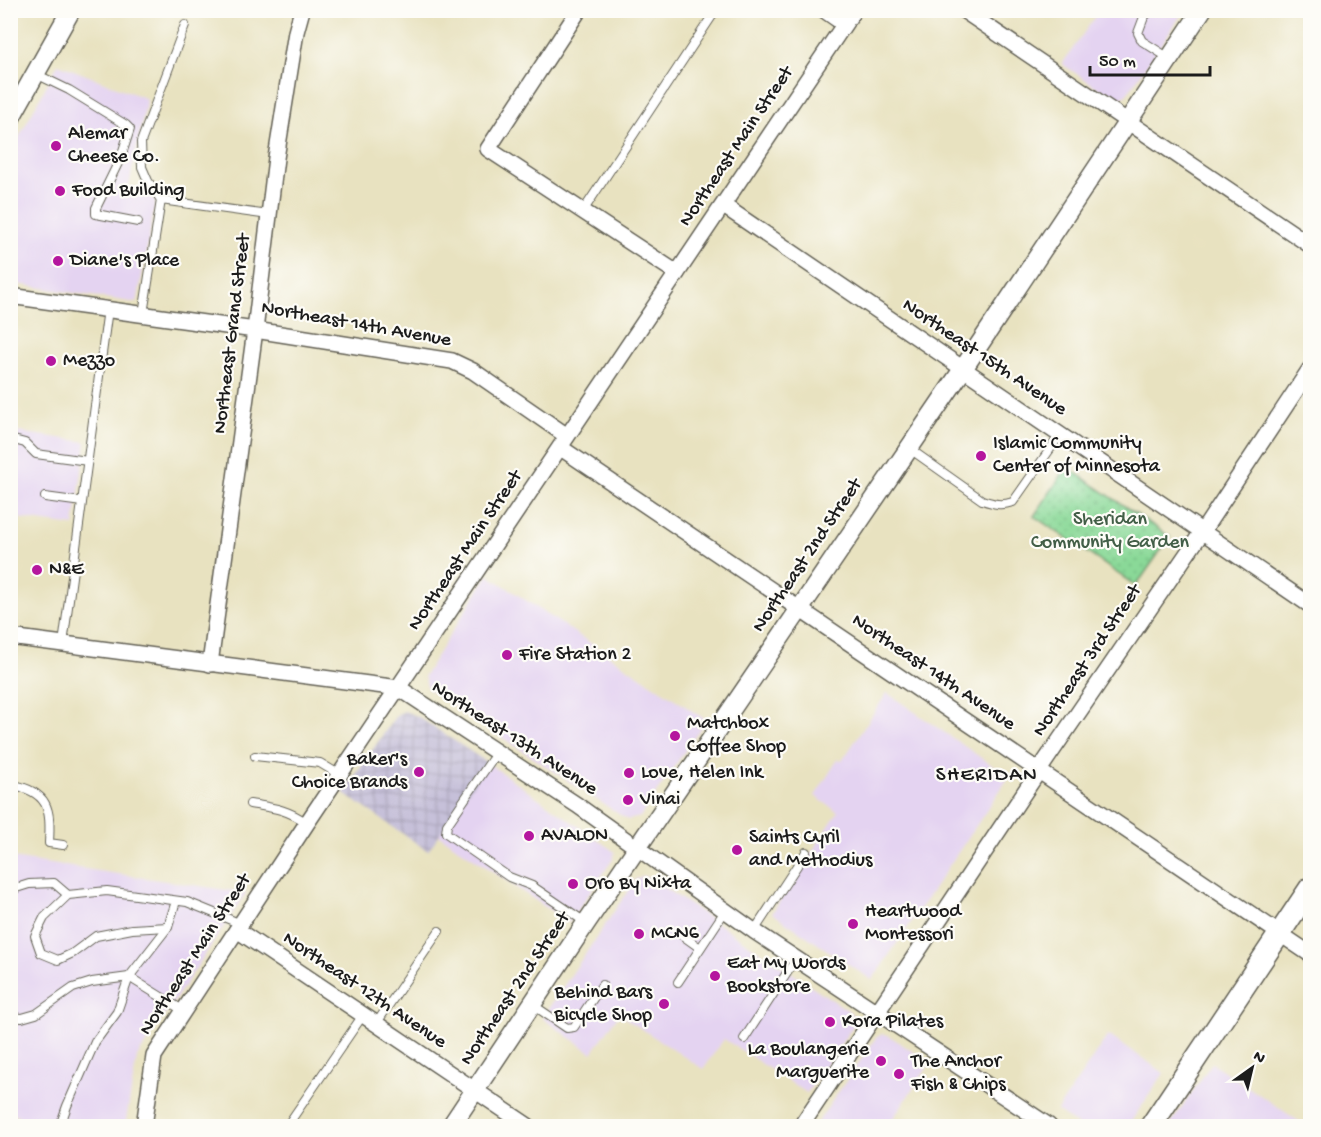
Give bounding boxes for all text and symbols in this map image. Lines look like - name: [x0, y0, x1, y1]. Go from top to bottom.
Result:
- scale bar: [1090, 39, 1210, 77]
- text: 50 m: [1099, 52, 1136, 73]
- street label: Northeast Main Street: [675, 61, 800, 231]
- place label: Alemar Cheese Co.: [68, 123, 160, 169]
- marker: Alemar Cheese Co.: [49, 139, 63, 153]
- place label: Food Building: [71, 180, 185, 203]
- marker: Food Building: [53, 184, 67, 198]
- street label: Northeast Grand Street: [209, 231, 257, 435]
- place label: Diane's Place: [68, 250, 180, 273]
- marker: Diane's Place: [51, 254, 65, 268]
- street label: Northeast 15th Avenue: [897, 294, 1071, 422]
- street label: Northeast 14th Avenue: [259, 297, 453, 353]
- place label: Mezzo: [63, 350, 115, 373]
- marker: Mezzo: [44, 354, 58, 368]
- place label: Islamic Community Center of Minnesota: [993, 433, 1161, 479]
- marker: Islamic Community Center of Minnesota: [974, 449, 988, 463]
- street label: Northeast Main Street: [404, 465, 529, 635]
- street label: Northeast 2nd Street: [748, 473, 869, 637]
- park label: Sheridan Community Garden: [1031, 509, 1189, 555]
- place label: N&E: [49, 559, 85, 582]
- marker: N&E: [30, 563, 44, 577]
- street label: Northeast 3rd Street: [1029, 579, 1148, 741]
- street label: Northeast 14th Avenue: [847, 610, 1020, 737]
- place label: Fire Station 2: [518, 644, 631, 667]
- marker: Fire Station 2: [500, 648, 514, 662]
- street label: Northeast 13th Avenue: [427, 677, 602, 802]
- place label: Matchbox Coffee Shop: [687, 713, 786, 759]
- marker: Matchbox Coffee Shop: [668, 729, 682, 743]
- place label: Baker's Choice Brands: [292, 749, 408, 795]
- place label: Love, Helen Ink: [641, 762, 765, 785]
- district label: SHERIDAN: [936, 764, 1038, 789]
- marker: Baker's Choice Brands: [412, 765, 426, 779]
- marker: Love, Helen Ink: [622, 766, 636, 780]
- place label: Vinai: [639, 789, 680, 812]
- marker: Vinai: [621, 793, 635, 807]
- place label: AVALON: [541, 825, 608, 848]
- place label: Saints Cyril and Methodius: [749, 827, 873, 873]
- marker: AVALON: [522, 829, 536, 843]
- marker: Saints Cyril and Methodius: [730, 843, 744, 857]
- street label: Northeast Main Street: [135, 868, 258, 1040]
- place label: Oro By Nixta: [585, 873, 692, 896]
- marker: Oro By Nixta: [566, 877, 580, 891]
- place label: Heartwood Montessori: [865, 901, 963, 947]
- street label: Northeast 2nd Street: [456, 906, 577, 1070]
- marker: Heartwood Montessori: [846, 917, 860, 931]
- place label: MCN6: [651, 923, 700, 946]
- marker: MCN6: [632, 927, 646, 941]
- street label: Northeast 12th Avenue: [278, 928, 451, 1055]
- place label: Eat My Words Bookstore: [726, 953, 846, 999]
- marker: Eat My Words Bookstore: [708, 969, 722, 983]
- place label: Behind Bars Bicycle Shop: [553, 982, 653, 1028]
- marker: Behind Bars Bicycle Shop: [657, 997, 671, 1011]
- place label: Kora Pilates: [842, 1011, 944, 1034]
- marker: Kora Pilates: [823, 1015, 837, 1029]
- north arrow: [1222, 1038, 1282, 1098]
- place label: La Boulangerie Marguerite: [747, 1039, 870, 1085]
- text: N: [1249, 1048, 1269, 1070]
- place label: The Anchor Fish & Chips: [910, 1051, 1006, 1097]
- marker: La Boulangerie Marguerite: [874, 1054, 888, 1068]
- marker: The Anchor Fish & Chips: [892, 1067, 906, 1081]

